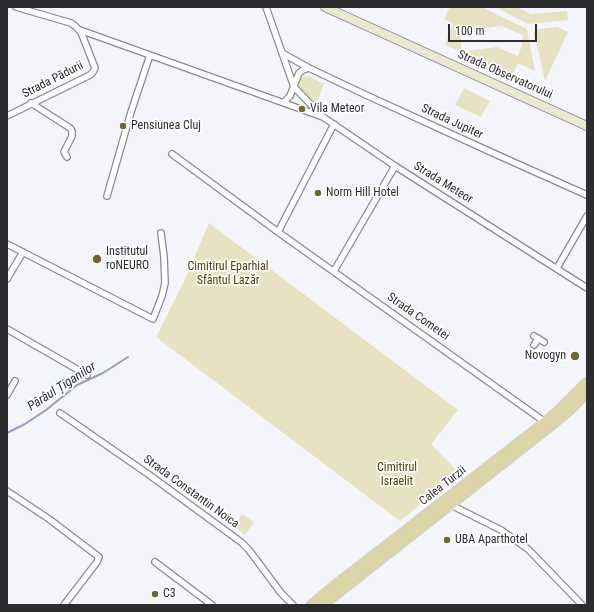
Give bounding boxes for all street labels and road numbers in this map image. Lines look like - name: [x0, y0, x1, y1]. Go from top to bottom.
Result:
- street label: Strada Observatorului: [455, 48, 555, 102]
- street label: Strada Pădurii: [20, 58, 86, 102]
- street label: Strada Jupiter: [419, 101, 485, 143]
- street label: Strada Meteor: [411, 159, 475, 207]
- street label: Strada Cometei: [384, 290, 452, 344]
- street label: Strada Constantin Noica: [140, 452, 242, 532]
- street label: Calea Turzii: [417, 463, 469, 509]

